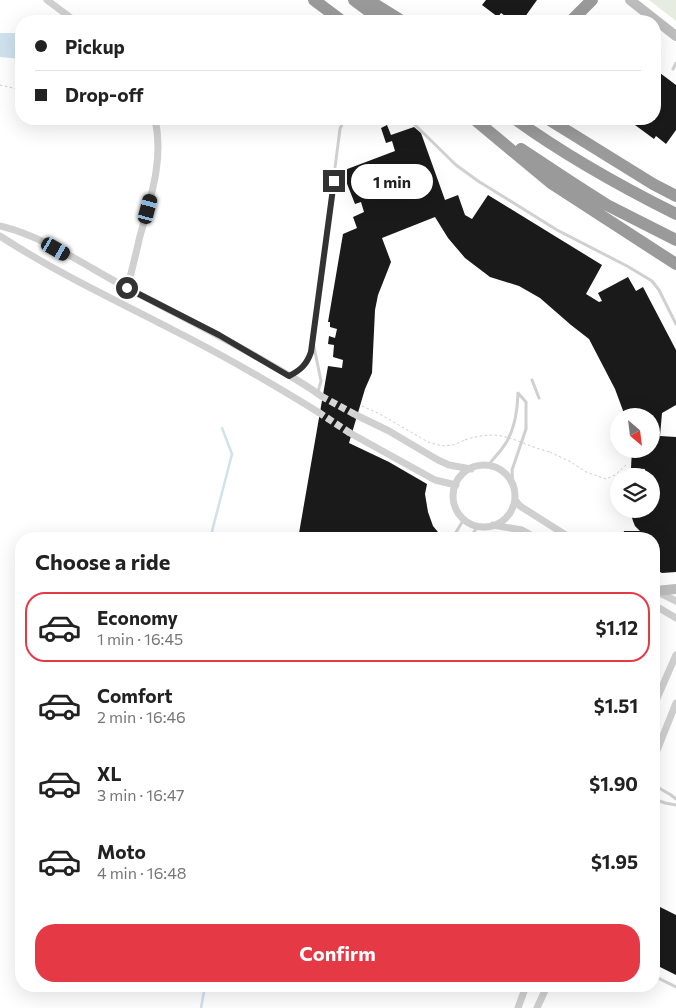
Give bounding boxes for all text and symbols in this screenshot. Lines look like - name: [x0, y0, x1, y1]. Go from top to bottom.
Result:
- text: Pickup: [65, 35, 125, 58]
- text: Drop-off: [65, 83, 144, 106]
- callout: 1 min: [352, 164, 434, 198]
- route end: [323, 170, 345, 192]
- text: 1 min: [373, 172, 411, 191]
- car: [136, 193, 159, 225]
- car: [39, 235, 72, 263]
- route start: [116, 277, 138, 299]
- north arrow: [610, 408, 660, 458]
- map controls: [610, 408, 660, 518]
- button: layers: [610, 468, 660, 518]
- text: Choose a ride: [35, 548, 170, 575]
- icon: car: [37, 605, 82, 650]
- text: Economy: [97, 606, 178, 629]
- text: $1.12: [595, 616, 638, 639]
- text: 1 min · 16:45: [97, 629, 183, 648]
- icon: car: [37, 683, 82, 728]
- text: Comfort: [97, 684, 173, 707]
- text: $1.51: [594, 694, 638, 717]
- text: 2 min · 16:46: [97, 707, 186, 726]
- icon: car: [37, 761, 82, 806]
- text: XL: [97, 762, 122, 785]
- text: $1.90: [589, 772, 638, 795]
- text: 3 min · 16:47: [97, 785, 184, 804]
- icon: car: [37, 839, 82, 884]
- text: Moto: [97, 840, 146, 863]
- text: $1.95: [591, 850, 638, 873]
- text: 4 min · 16:48: [97, 863, 186, 882]
- button: Confirm: [35, 924, 640, 982]

